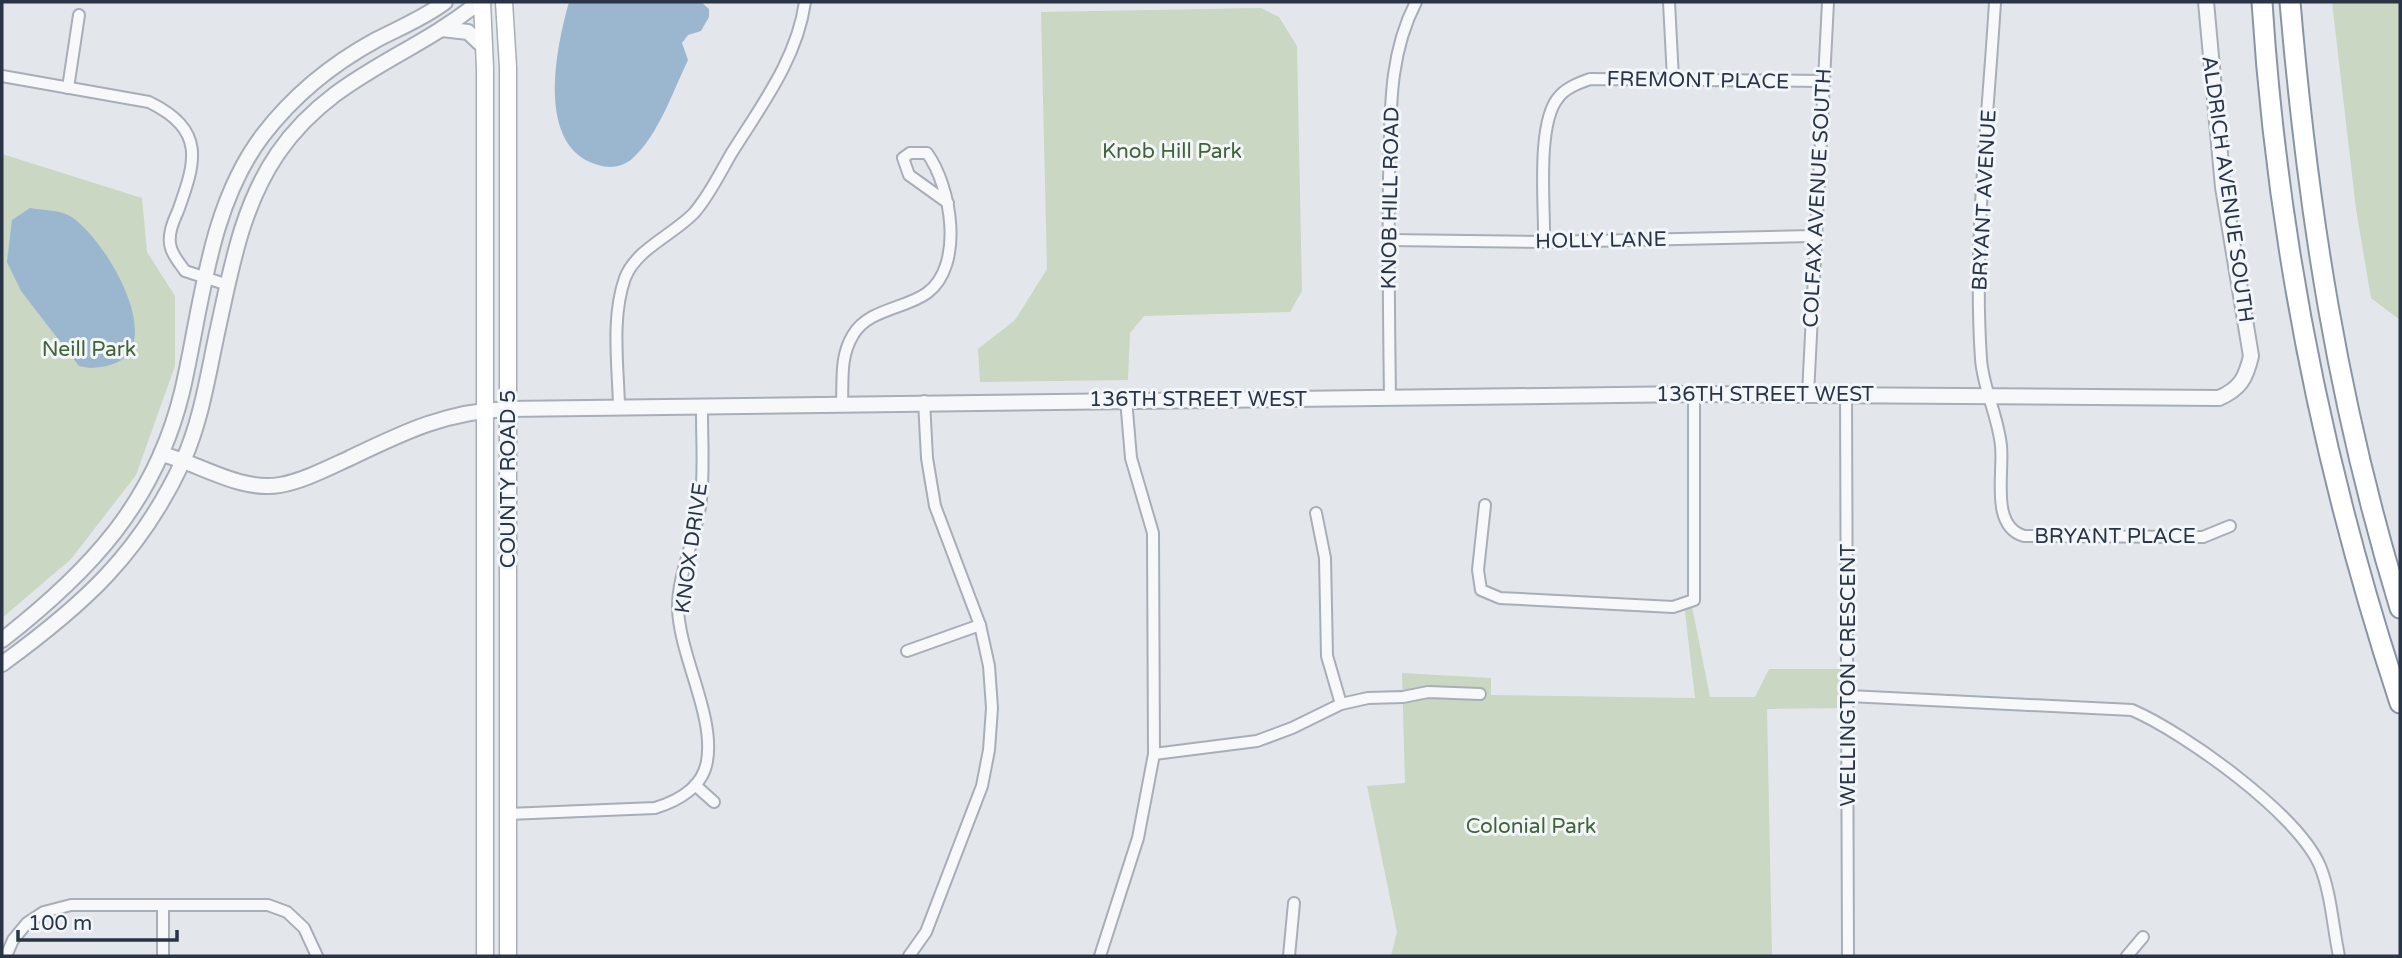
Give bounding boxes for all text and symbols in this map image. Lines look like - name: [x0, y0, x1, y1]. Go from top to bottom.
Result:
- street label: ALDRICH AVENUE SOUTH: [2196, 54, 2259, 324]
- street label: FREMONT PLACE: [1606, 66, 1790, 95]
- street label: COLFAX AVENUE SOUTH: [1798, 68, 1837, 328]
- street label: KNOB HILL ROAD: [1376, 106, 1405, 290]
- street label: BRYANT AVENUE: [1967, 109, 2002, 291]
- park label: Knob Hill Park: [1102, 139, 1242, 164]
- street label: HOLLY LANE: [1535, 227, 1667, 254]
- park label: Neill Park: [42, 337, 136, 362]
- street label: 136TH STREET WEST: [1656, 382, 1874, 407]
- street label: 136TH STREET WEST: [1089, 387, 1307, 412]
- street label: COUNTY ROAD 5: [496, 390, 521, 568]
- street label: KNOX DRIVE: [670, 481, 713, 615]
- street label: BRYANT PLACE: [2034, 524, 2196, 549]
- street label: WELLINGTON CRESCENT: [1836, 543, 1861, 806]
- park label: Colonial Park: [1466, 814, 1596, 839]
- scale bar: [18, 898, 177, 942]
- text: 100 m: [28, 911, 92, 936]

